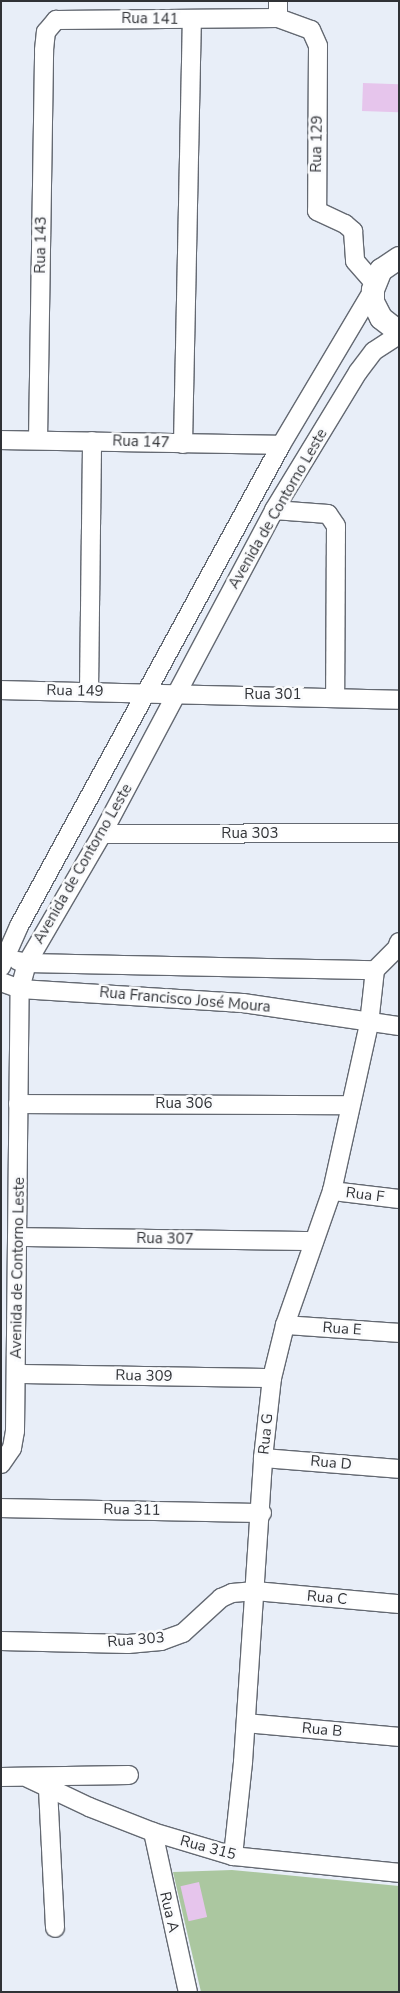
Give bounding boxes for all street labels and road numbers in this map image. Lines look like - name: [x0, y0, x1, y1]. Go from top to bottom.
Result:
- street label: Rua 141: [121, 10, 179, 28]
- street label: Rua 129: [308, 115, 326, 173]
- street label: Rua 143: [32, 216, 50, 274]
- street label: Avenida de Contorno Leste: [225, 426, 331, 592]
- street label: Rua 147: [112, 432, 170, 452]
- street label: Rua 149: [46, 682, 104, 700]
- street label: Rua 301: [244, 686, 302, 704]
- street label: Avenida de Contorno Leste: [30, 781, 136, 947]
- street label: Rua 303: [221, 825, 279, 843]
- street label: Rua Francisco José Moura: [99, 984, 271, 1016]
- street label: Rua 306: [155, 1095, 213, 1113]
- street label: Avenida de Contorno Leste: [7, 1177, 29, 1359]
- street label: Rua F: [345, 1184, 385, 1206]
- street label: Rua 307: [136, 1230, 194, 1248]
- street label: Rua E: [322, 1319, 362, 1339]
- street label: Rua 309: [115, 1367, 173, 1385]
- street label: Rua G: [255, 1413, 277, 1455]
- street label: Rua D: [310, 1452, 352, 1474]
- street label: Rua 311: [103, 1501, 161, 1519]
- street label: Rua C: [306, 1587, 348, 1609]
- street label: Rua 303: [107, 1629, 165, 1651]
- street label: Rua B: [301, 1719, 343, 1741]
- street label: Rua 315: [178, 1832, 238, 1864]
- street label: Rua A: [156, 1890, 182, 1934]

